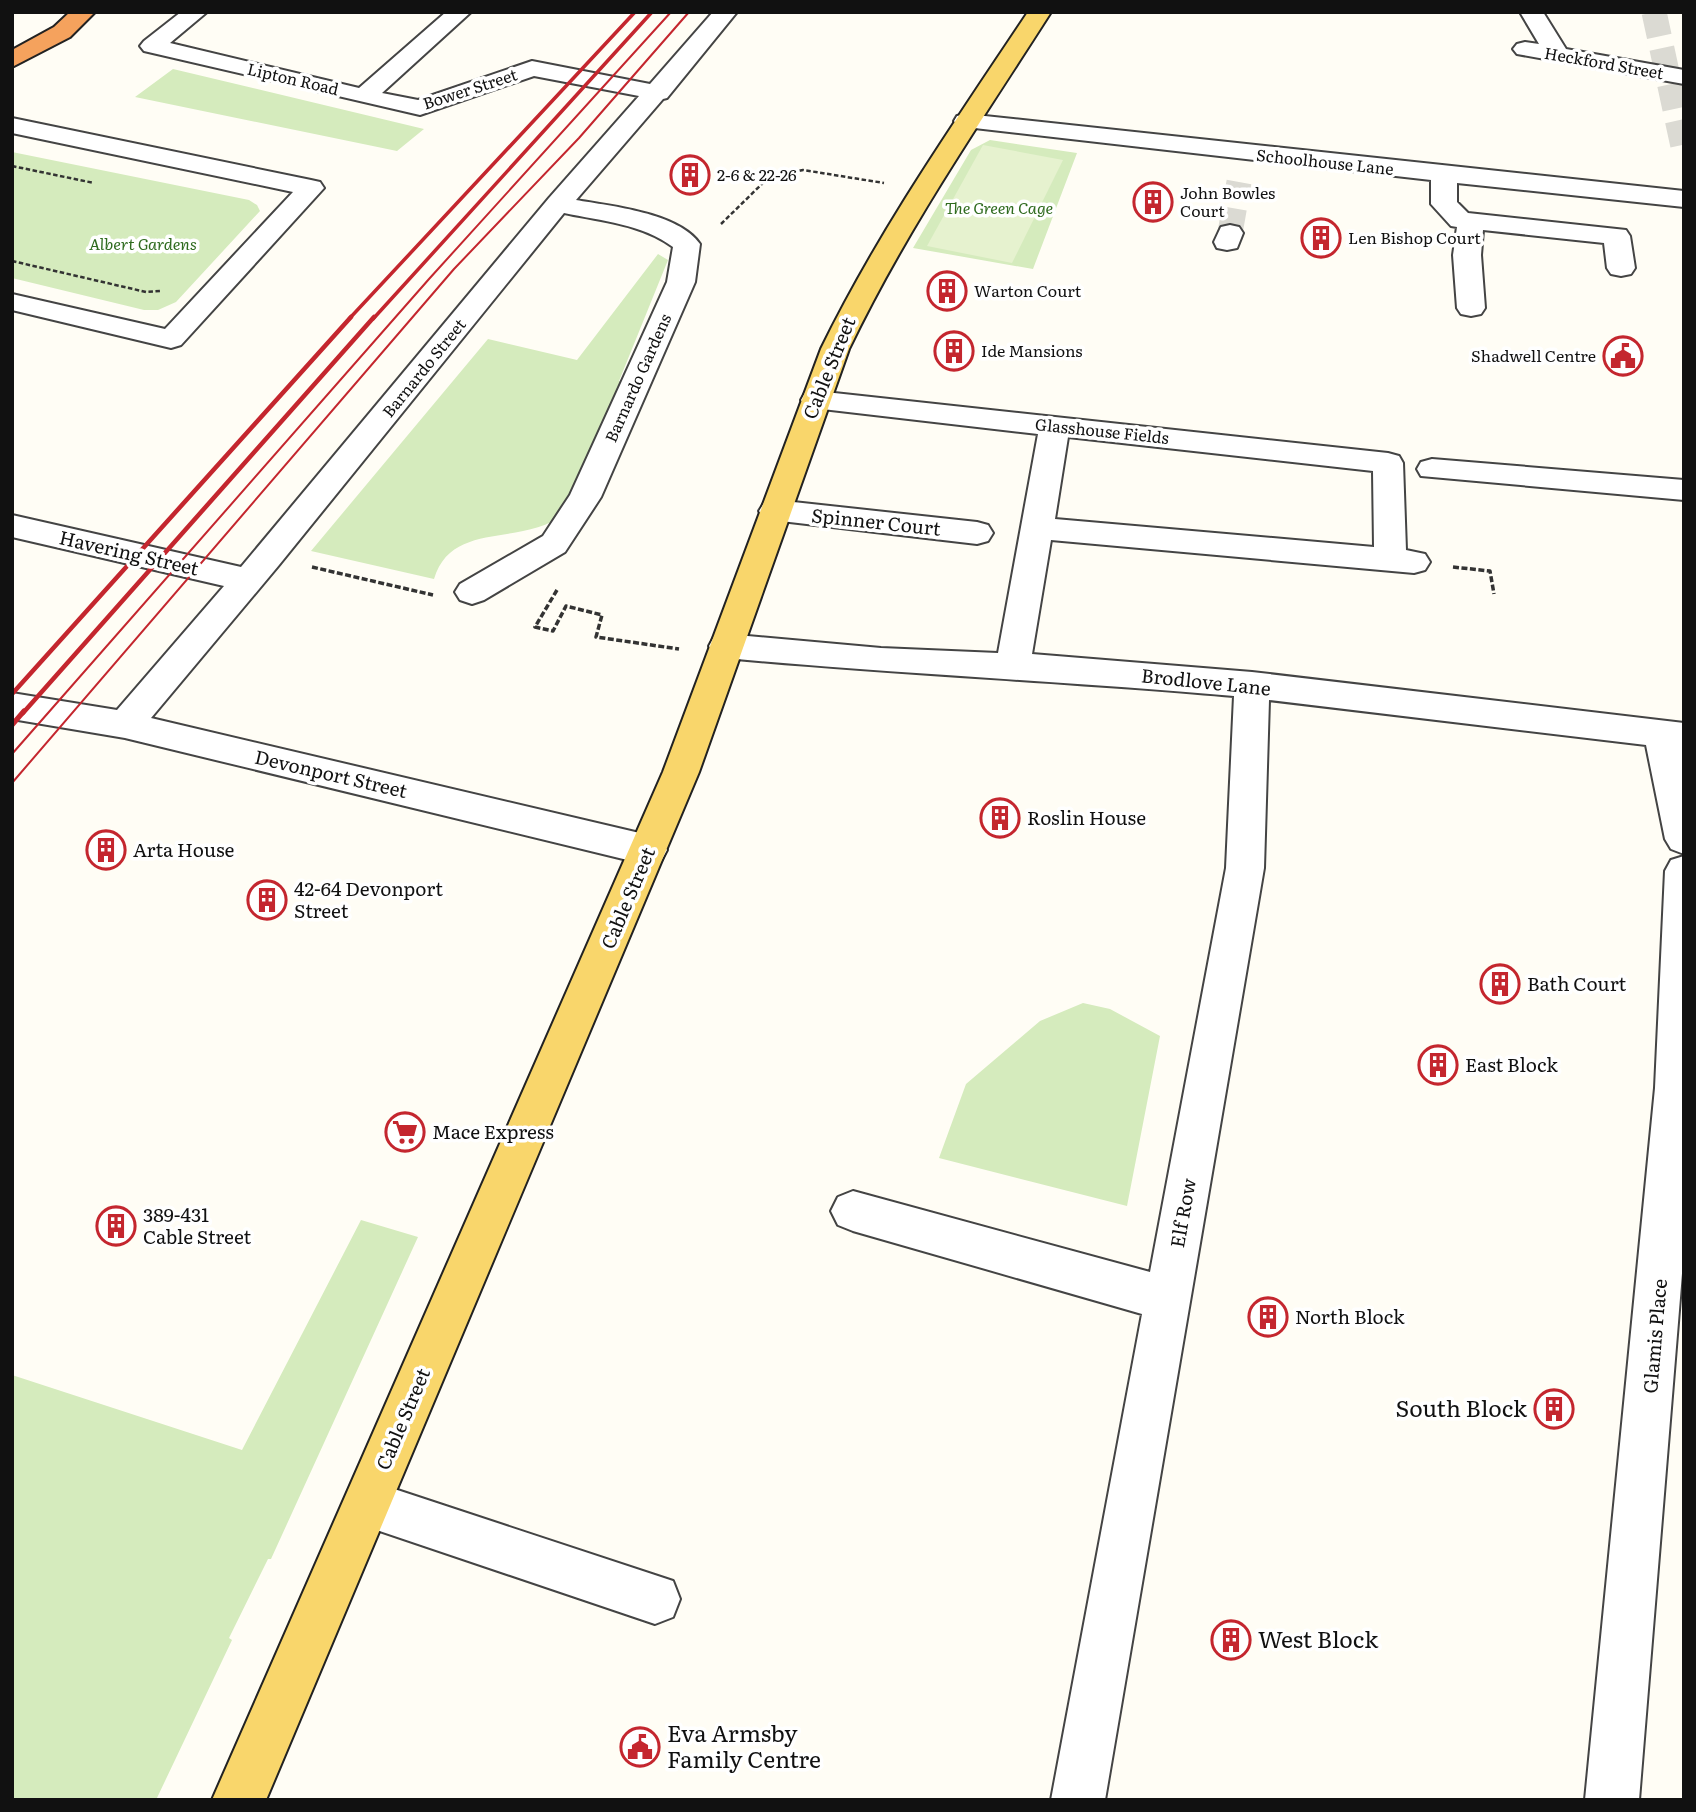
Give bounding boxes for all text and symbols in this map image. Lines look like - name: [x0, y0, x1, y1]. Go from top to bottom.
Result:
- street label: Heckford Street: [1543, 40, 1666, 84]
- street label: Lipton Road: [245, 56, 342, 100]
- street label: Bower Street: [419, 61, 521, 115]
- street label: Schoolhouse Lane: [1255, 142, 1395, 180]
- building icon: 2-6 & 22-26: [669, 154, 711, 196]
- place label: 2-6 & 22-26: [717, 162, 797, 186]
- place label: John Bowles Court: [1180, 180, 1275, 222]
- building icon: John Bowles Court: [1132, 181, 1174, 223]
- park label: The Green Cage: [945, 195, 1053, 219]
- building icon: Len Bishop Court: [1300, 217, 1342, 259]
- place label: Len Bishop Court: [1348, 225, 1481, 249]
- park label: Albert Gardens: [89, 231, 197, 255]
- building icon: Warton Court: [926, 270, 968, 312]
- place label: Warton Court: [974, 278, 1082, 302]
- street label: Barnardo Gardens: [598, 309, 676, 446]
- street label: Barnardo Street: [376, 312, 471, 422]
- street label: Cable Street: [795, 312, 861, 423]
- building icon: Ide Mansions: [933, 330, 975, 372]
- public building icon: Shadwell Centre: [1602, 335, 1644, 377]
- place label: Ide Mansions: [981, 338, 1083, 362]
- place label: Shadwell Centre: [1471, 343, 1596, 367]
- street label: Glasshouse Fields: [1034, 411, 1170, 449]
- street label: Spinner Court: [810, 500, 942, 542]
- street label: Havering Street: [57, 522, 202, 582]
- street label: Brodlove Lane: [1140, 660, 1272, 702]
- street label: Devonport Street: [252, 742, 411, 804]
- building icon: Roslin House: [979, 797, 1021, 839]
- place label: Roslin House: [1027, 803, 1146, 831]
- building icon: Arta House: [85, 829, 127, 871]
- place label: Arta House: [133, 835, 235, 863]
- street label: Cable Street: [593, 842, 661, 953]
- place label: 42-64 Devonport Street: [294, 874, 443, 924]
- building icon: 42-64 Devonport Street: [246, 879, 288, 921]
- building icon: Bath Court: [1479, 963, 1521, 1005]
- place label: Bath Court: [1527, 969, 1627, 997]
- building icon: East Block: [1417, 1044, 1459, 1086]
- place label: East Block: [1465, 1050, 1558, 1078]
- supermarket icon: Mace Express: [384, 1111, 426, 1153]
- place label: Mace Express: [432, 1117, 554, 1145]
- street label: Elf Row: [1162, 1175, 1202, 1250]
- place label: 389-431 Cable Street: [143, 1200, 252, 1250]
- building icon: 389-431 Cable Street: [95, 1205, 137, 1247]
- street label: Glamis Place: [1635, 1277, 1673, 1394]
- building icon: North Block: [1247, 1296, 1289, 1338]
- place label: North Block: [1295, 1302, 1405, 1330]
- street label: Cable Street: [368, 1363, 436, 1474]
- building icon: South Block: [1533, 1388, 1575, 1430]
- place label: South Block: [1395, 1390, 1528, 1424]
- building icon: West Block: [1210, 1619, 1252, 1661]
- place label: West Block: [1258, 1621, 1379, 1655]
- place label: Eva Armsby Family Centre: [667, 1715, 821, 1775]
- public building icon: Eva Armsby Family Centre: [619, 1726, 661, 1768]

